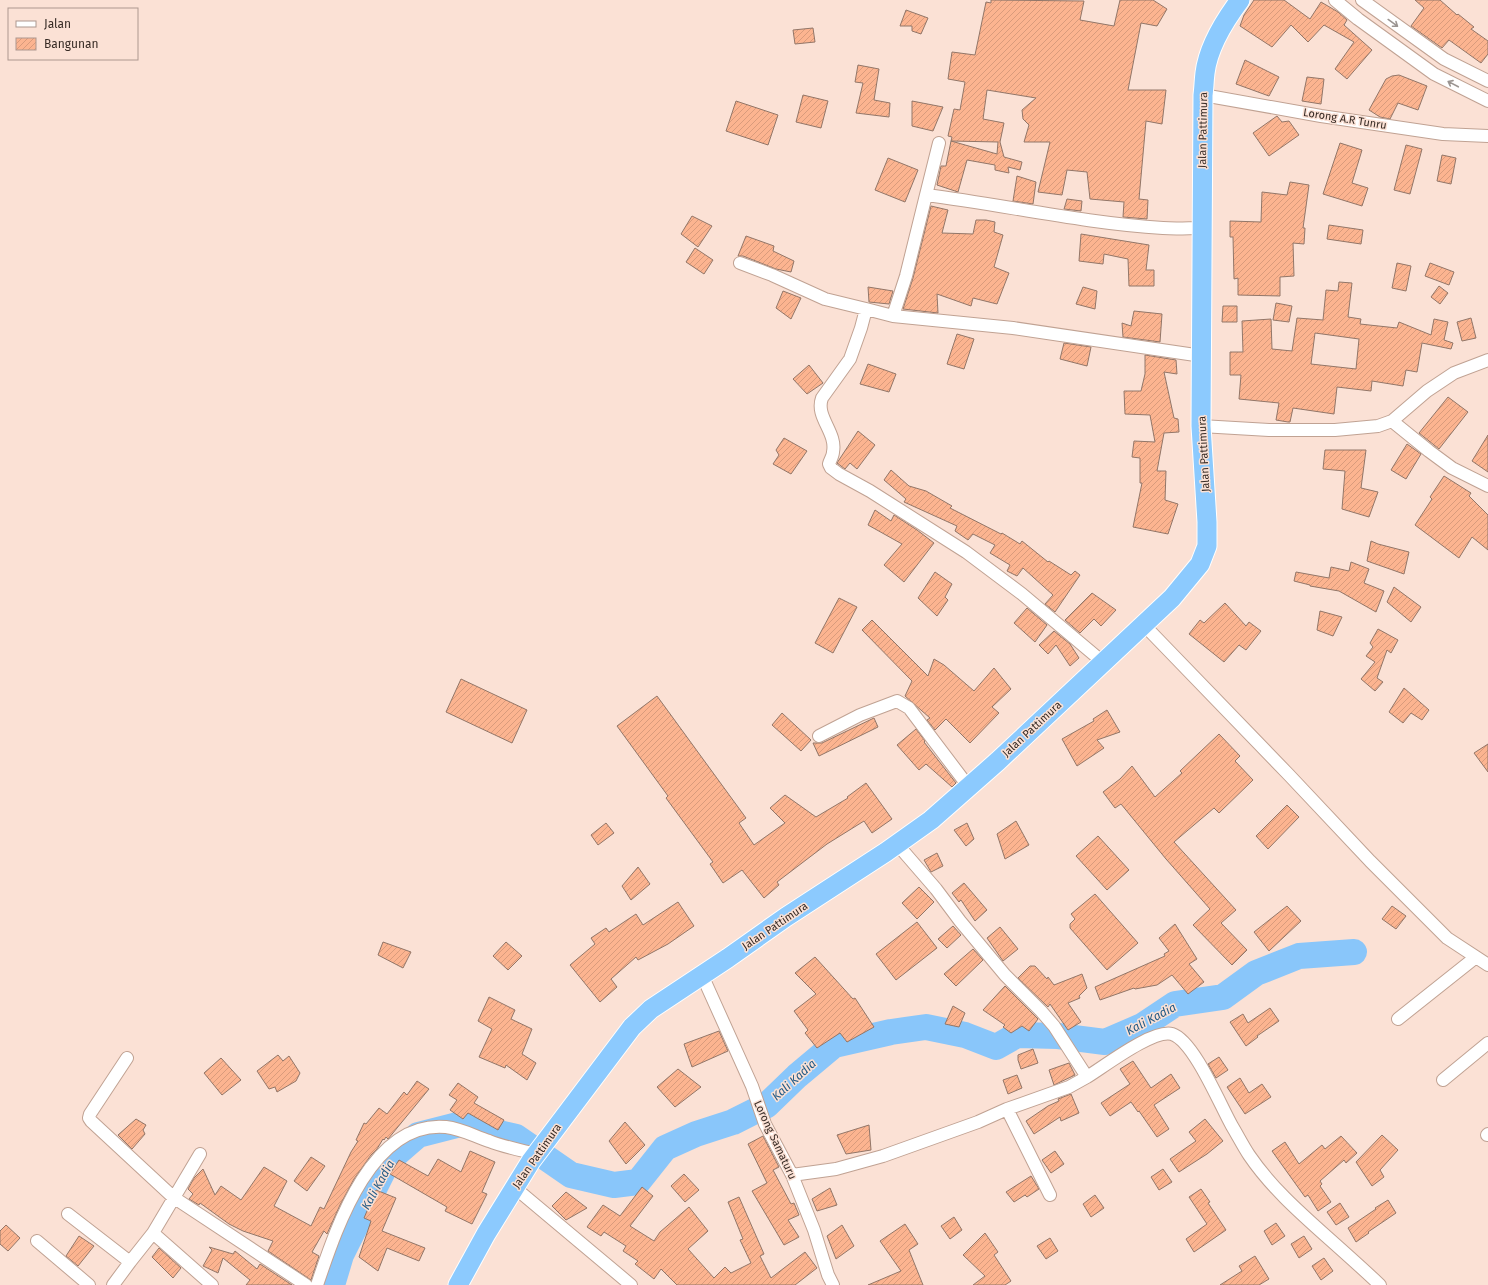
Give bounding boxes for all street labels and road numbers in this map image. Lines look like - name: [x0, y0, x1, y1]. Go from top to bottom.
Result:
- street label: Jalan Pattimura: [1196, 92, 1210, 168]
- street label: Lorong A.R Tunru: [1302, 106, 1388, 132]
- street label: Jalan Pattimura: [1196, 416, 1212, 492]
- street label: Jalan Pattimura: [1000, 698, 1064, 760]
- street label: Jalan Pattimura: [740, 899, 810, 953]
- street label: Lorong Samaturu: [751, 1099, 799, 1181]
- street label: Jalan Pattimura: [510, 1121, 564, 1191]

